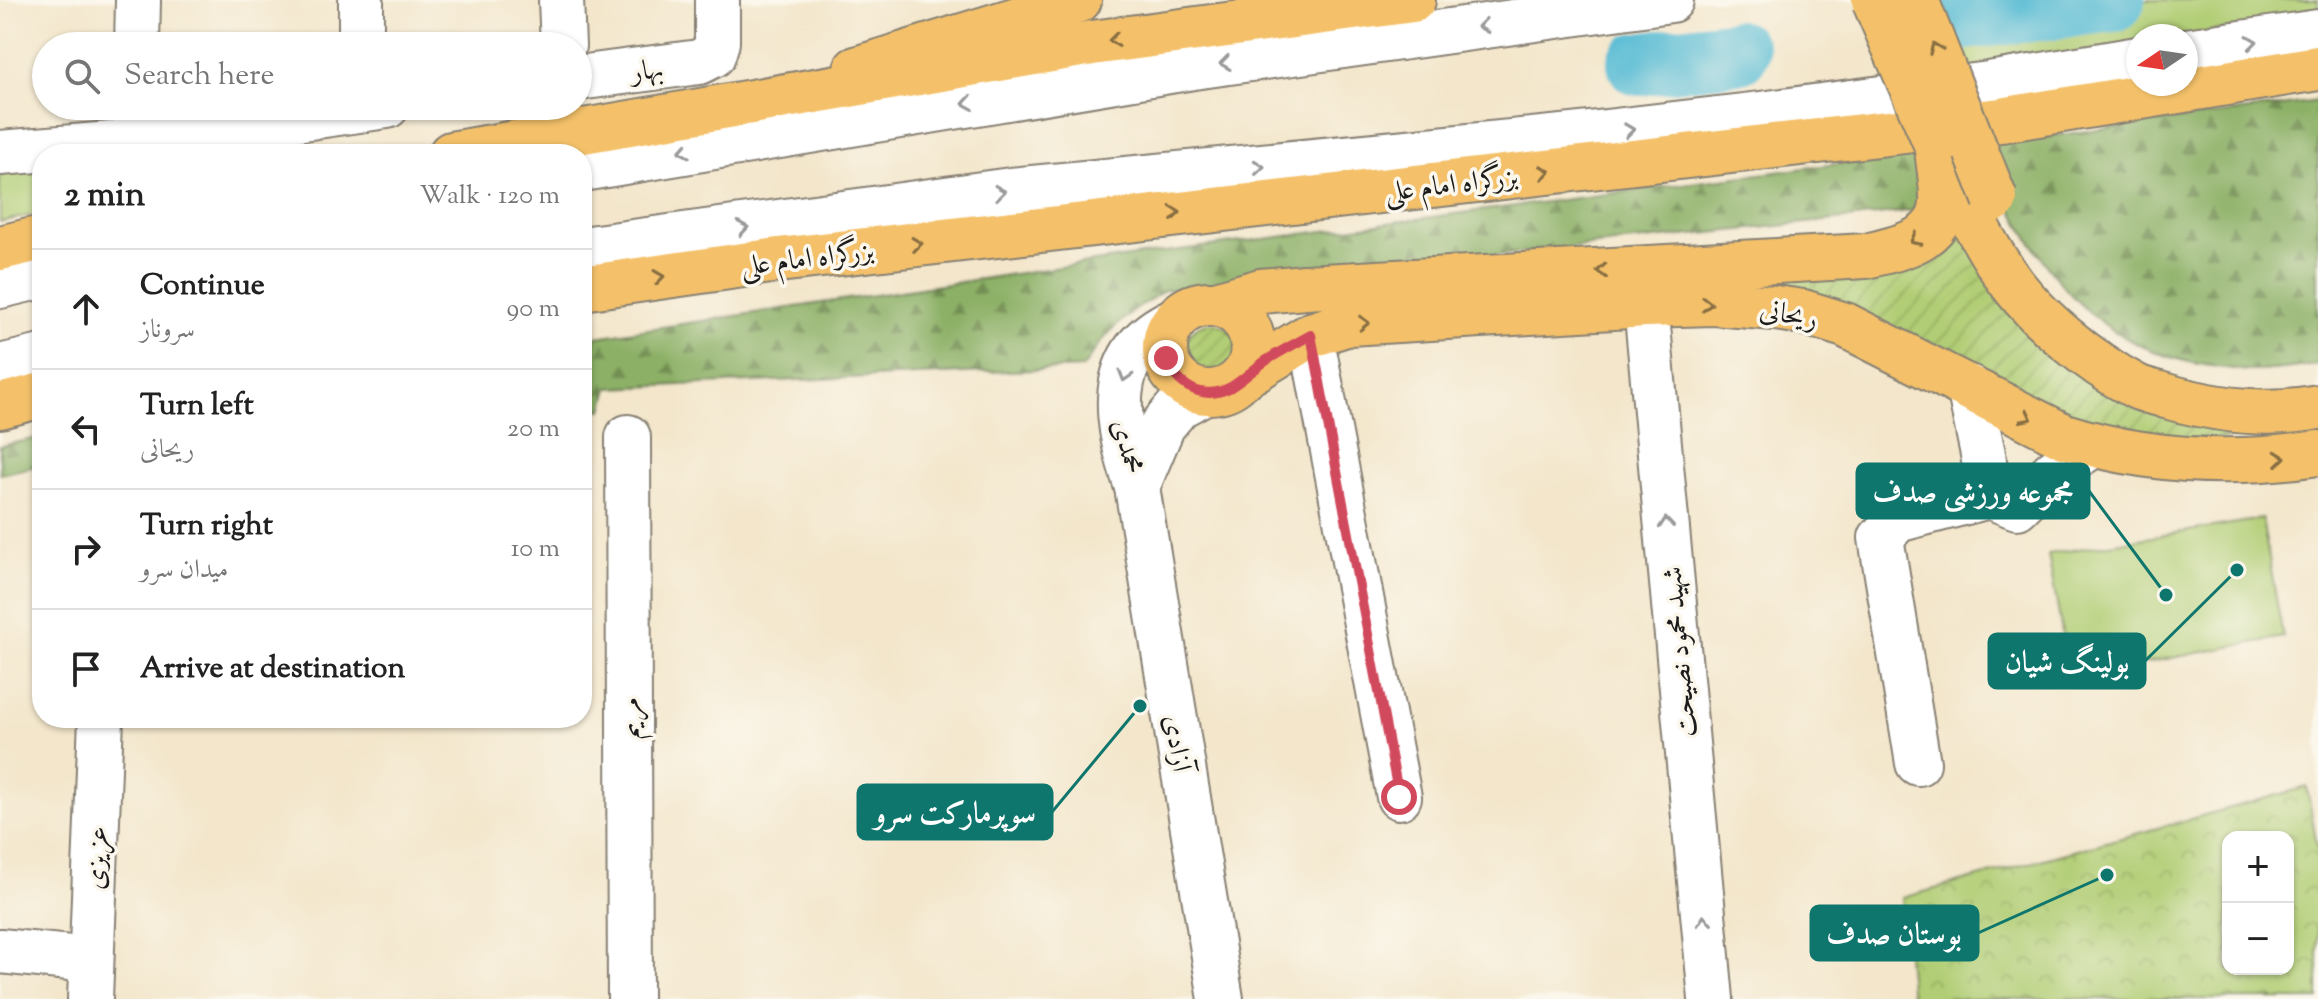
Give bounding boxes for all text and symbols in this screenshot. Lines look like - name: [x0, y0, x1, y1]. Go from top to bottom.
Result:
- one-way arrow: [1476, 17, 1490, 34]
- north arrow: [2126, 24, 2198, 96]
- search box: [32, 32, 592, 120]
- one-way arrow: [1107, 32, 1120, 49]
- one-way arrow: [2245, 34, 2259, 51]
- one-way arrow: [1929, 42, 1945, 56]
- street label: بهار: [626, 50, 666, 94]
- icon: search: [60, 54, 104, 98]
- one-way arrow: [1219, 54, 1232, 71]
- text: Search here: [124, 55, 274, 98]
- one-way arrow: [962, 94, 975, 111]
- one-way arrow: [1623, 121, 1636, 138]
- one-way arrow: [678, 141, 691, 158]
- street label: بزرگراه امام علی: [1382, 157, 1520, 216]
- one-way arrow: [1253, 159, 1266, 176]
- one-way arrow: [1539, 164, 1552, 181]
- text: 2 min: [64, 172, 145, 221]
- text: Walk · 120 m: [420, 178, 560, 215]
- one-way arrow: [993, 184, 1007, 201]
- one-way arrow: [1169, 205, 1182, 222]
- one-way arrow: [736, 220, 749, 237]
- street label: بزرگراه امام علی: [738, 231, 876, 290]
- one-way arrow: [1909, 231, 1923, 246]
- one-way arrow: [911, 235, 924, 252]
- one-way arrow: [1595, 262, 1608, 279]
- text: Continue: [140, 265, 265, 308]
- one-way arrow: [652, 269, 666, 286]
- icon: ahead: [64, 287, 108, 331]
- text: 90 m: [507, 291, 560, 328]
- street label: ریحانی: [1756, 291, 1821, 341]
- one-way arrow: [1701, 295, 1714, 313]
- text: سروناز: [140, 312, 195, 349]
- one-way arrow: [1358, 314, 1371, 331]
- route end: [1148, 340, 1184, 376]
- one-way arrow: [1118, 369, 1134, 382]
- text: Turn left: [140, 385, 254, 428]
- icon: left: [64, 407, 108, 451]
- one-way arrow: [2019, 407, 2034, 423]
- text: 20 m: [507, 411, 560, 448]
- street label: محمدی: [1100, 415, 1153, 479]
- text: ریحانی: [140, 432, 194, 469]
- one-way arrow: [2274, 450, 2287, 467]
- callout: مجموعه ورزشی صدف: [1857, 464, 2089, 518]
- text: مجموعه ورزشی صدف: [1873, 473, 2073, 516]
- text: Turn right: [140, 505, 273, 548]
- one-way arrow: [1658, 516, 1675, 529]
- icon: right: [64, 527, 108, 571]
- text: 10 m: [511, 531, 560, 568]
- text: میدان سرو: [140, 552, 228, 589]
- street label: شهید محمود نصیحت: [1654, 565, 1708, 739]
- callout: بولینگ شیان: [1989, 634, 2145, 688]
- text: بولینگ شیان: [2005, 642, 2129, 686]
- icon: arrive: [64, 647, 108, 691]
- text: Arrive at destination: [140, 648, 405, 691]
- street label: مریم: [612, 697, 654, 739]
- street label: آزادی: [1152, 712, 1201, 778]
- route start: [1381, 779, 1417, 815]
- callout: سوپرمارکت سرو: [858, 785, 1052, 839]
- text: سوپرمارکت سرو: [871, 794, 1036, 837]
- street label: عزیزی: [76, 825, 120, 891]
- map controls: [2222, 831, 2294, 975]
- button: +: [2222, 831, 2294, 903]
- button: −: [2222, 903, 2294, 975]
- callout: بوستان صدف: [1811, 906, 1978, 960]
- one-way arrow: [1695, 914, 1712, 927]
- text: بوستان صدف: [1826, 915, 1962, 958]

